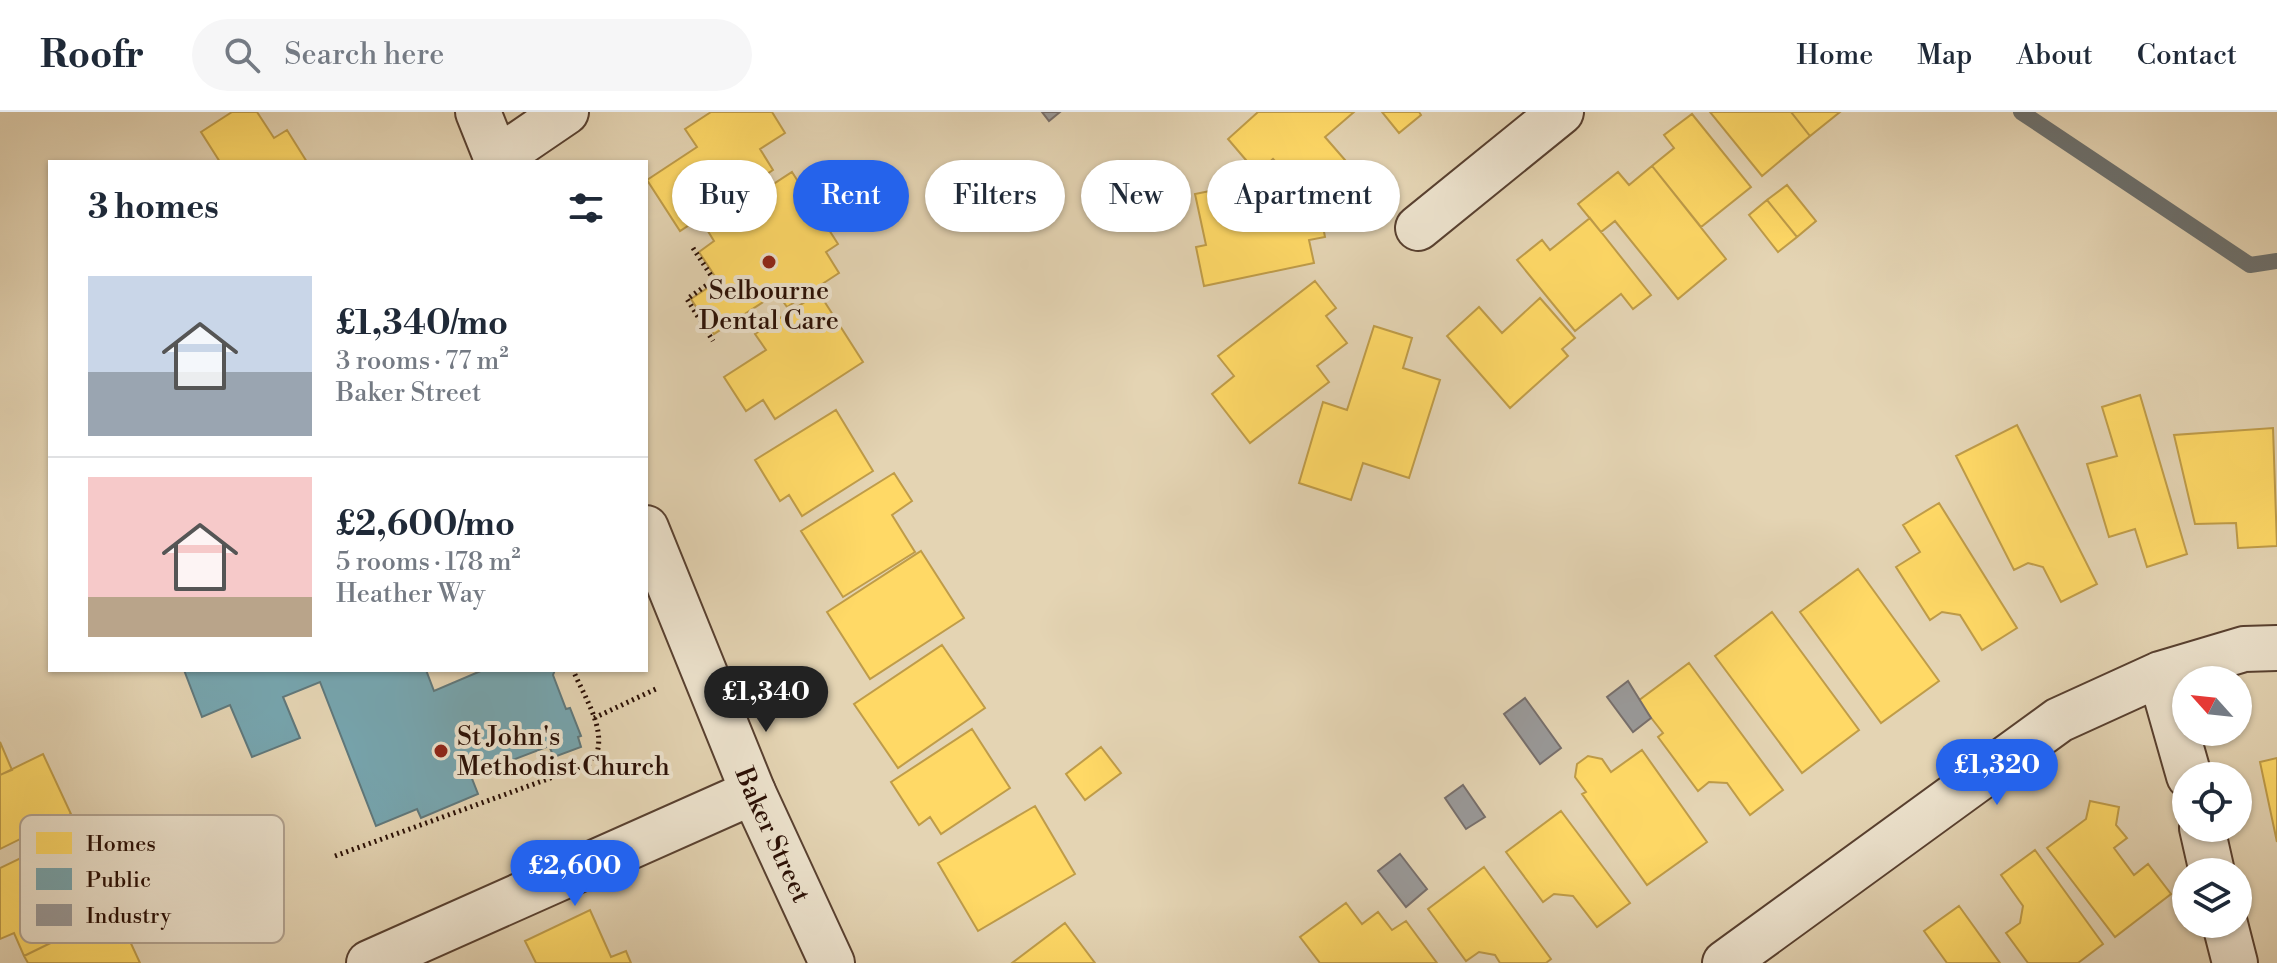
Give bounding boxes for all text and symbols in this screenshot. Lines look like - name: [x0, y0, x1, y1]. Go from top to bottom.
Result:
- search box: [192, 19, 752, 91]
- text: Roofr: [40, 32, 144, 79]
- icon: search: [220, 33, 264, 77]
- text: Search here: [284, 36, 444, 74]
- text: Home: [1797, 38, 1873, 73]
- text: Map: [1917, 38, 1972, 73]
- text: About: [2016, 38, 2093, 73]
- text: Contact: [2137, 38, 2237, 73]
- chip: Buy: [672, 160, 777, 232]
- chip: Rent: [793, 160, 909, 232]
- chip: Filters: [925, 160, 1065, 232]
- chip: New: [1081, 160, 1191, 232]
- chip: Apartment: [1207, 160, 1400, 232]
- icon: filters: [564, 186, 608, 230]
- text: 3 homes: [88, 187, 219, 229]
- marker: Selbourne Dental Care: [760, 253, 778, 271]
- place label: Selbourne Dental Care: [699, 275, 839, 337]
- text: £1,340/mo: [336, 303, 508, 345]
- icon: home: [152, 308, 248, 404]
- text: 3 rooms · 77 m²: [336, 345, 508, 377]
- text: Baker Street: [336, 377, 481, 409]
- text: £2,600/mo: [336, 504, 515, 546]
- icon: home: [152, 509, 248, 605]
- text: 5 rooms · 178 m²: [336, 546, 521, 578]
- text: Heather Way: [336, 578, 485, 610]
- pin: £1,340: [701, 666, 831, 734]
- north arrow: [2172, 666, 2252, 746]
- map controls: [2172, 666, 2252, 938]
- text: £1,340: [722, 676, 810, 708]
- place label: St John's Methodist Church: [457, 721, 670, 783]
- pin: £1,320: [1932, 739, 2062, 807]
- marker: St John's Methodist Church: [432, 742, 450, 760]
- text: £1,320: [1954, 749, 2040, 781]
- street label: Baker Street: [727, 762, 817, 908]
- button: locate: [2172, 762, 2252, 842]
- legend: [20, 815, 284, 943]
- text: Homes: [86, 831, 156, 858]
- pin: £2,600: [510, 840, 640, 908]
- text: £2,600: [529, 850, 621, 882]
- button: layers: [2172, 858, 2252, 938]
- text: Public: [86, 867, 151, 894]
- text: Industry: [86, 903, 171, 930]

